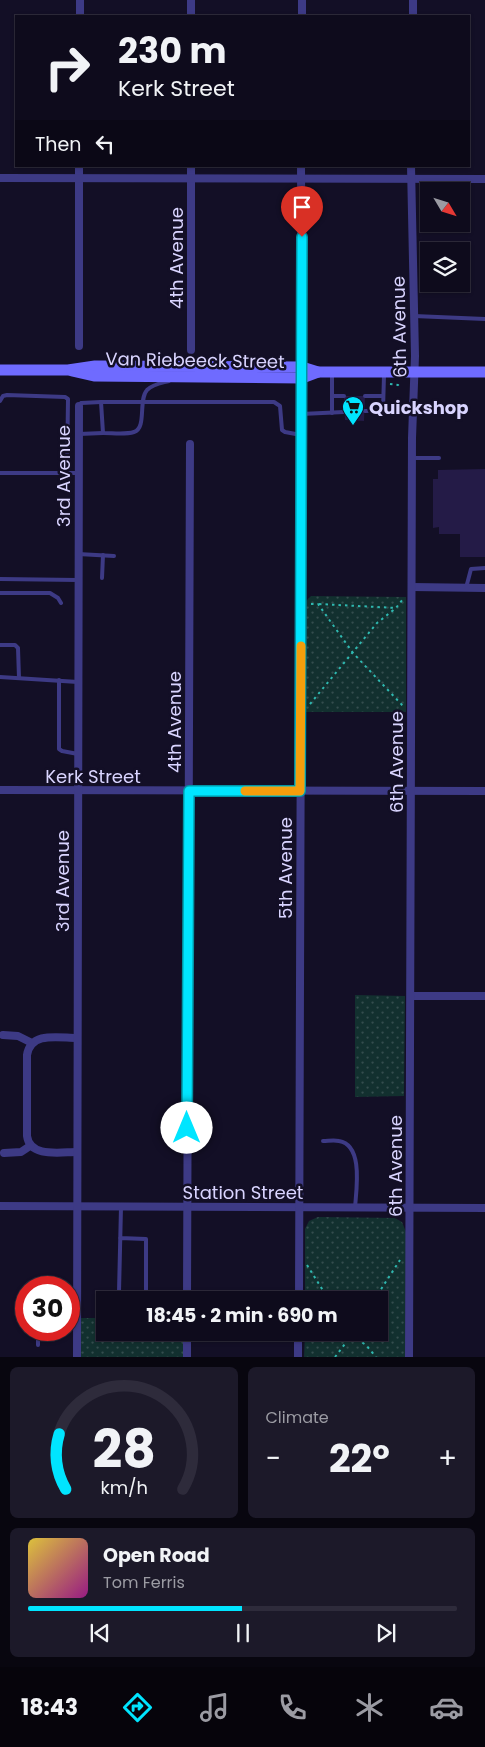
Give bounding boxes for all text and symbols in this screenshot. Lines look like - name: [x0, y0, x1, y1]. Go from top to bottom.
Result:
- text: 230 m: [118, 26, 226, 75]
- icon: right: [35, 35, 100, 100]
- text: Kerk Street: [118, 73, 235, 104]
- icon: left: [91, 130, 119, 158]
- text: Then: [35, 131, 81, 158]
- north arrow: [420, 182, 470, 232]
- map controls: [420, 182, 470, 292]
- pin: [281, 186, 323, 237]
- icon: arrive: [288, 193, 316, 221]
- street label: 4th Avenue: [164, 207, 189, 309]
- button: layers: [420, 242, 470, 292]
- street label: 6th Avenue: [386, 276, 412, 378]
- street label: Van Riebeeck Street: [105, 346, 285, 374]
- supermarket icon: Quickshop: [341, 395, 365, 426]
- place label: Quickshop: [369, 395, 469, 420]
- street label: 3rd Avenue: [51, 425, 76, 527]
- street label: 4th Avenue: [162, 671, 187, 773]
- street label: 6th Avenue: [384, 711, 409, 813]
- street label: Kerk Street: [45, 764, 141, 789]
- street label: 5th Avenue: [273, 817, 298, 919]
- street label: 3rd Avenue: [50, 830, 75, 932]
- position arrow: [160, 1101, 212, 1153]
- street label: 6th Avenue: [383, 1115, 408, 1217]
- street label: Station Street: [183, 1180, 303, 1205]
- speed limit sign: 30: [15, 1276, 80, 1341]
- text: 18:45 · 2 min · 690 m: [146, 1302, 338, 1329]
- text: Climate: [266, 1406, 329, 1429]
- text: 28: [92, 1413, 155, 1486]
- text: 22°: [329, 1432, 390, 1485]
- text: −: [266, 1439, 281, 1478]
- text: +: [438, 1439, 457, 1478]
- text: km/h: [100, 1475, 148, 1500]
- text: Open Road: [103, 1542, 210, 1569]
- text: Tom Ferris: [103, 1571, 185, 1594]
- icon: previous: [86, 1619, 114, 1647]
- icon: pause: [229, 1619, 257, 1647]
- icon: next: [372, 1619, 400, 1647]
- icon: directions: [120, 1690, 155, 1725]
- icon: music: [197, 1690, 232, 1725]
- icon: phone: [275, 1690, 310, 1725]
- icon: climate: [352, 1690, 387, 1725]
- icon: car: [429, 1690, 464, 1725]
- text: 18:43: [21, 1692, 78, 1723]

